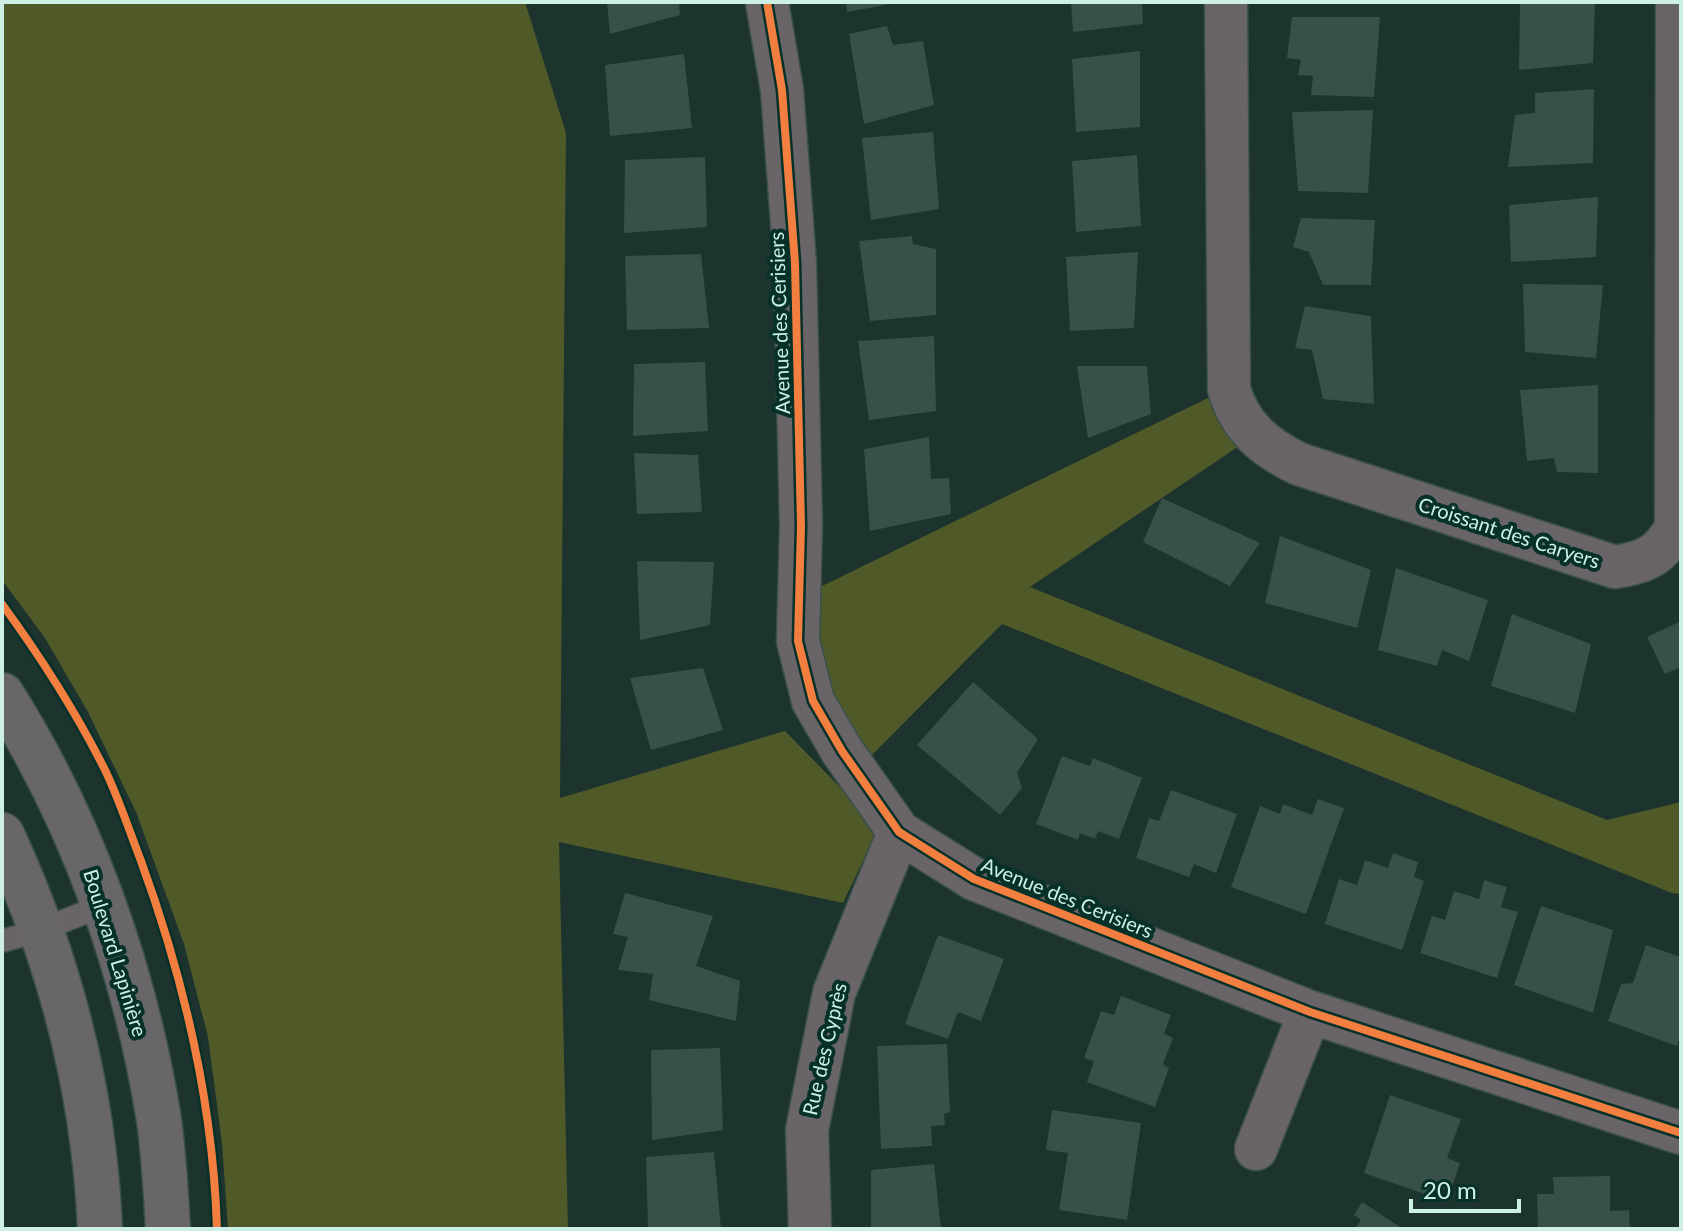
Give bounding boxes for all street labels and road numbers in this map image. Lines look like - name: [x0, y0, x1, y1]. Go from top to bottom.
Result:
- street label: Avenue des Cerisiers: [764, 231, 794, 415]
- street label: Croissant des Caryers: [1415, 491, 1603, 573]
- street label: Avenue des Cerisiers: [978, 852, 1157, 942]
- street label: Boulevard Lapinière: [79, 866, 153, 1039]
- street label: Rue des Cyprès: [797, 980, 851, 1117]

